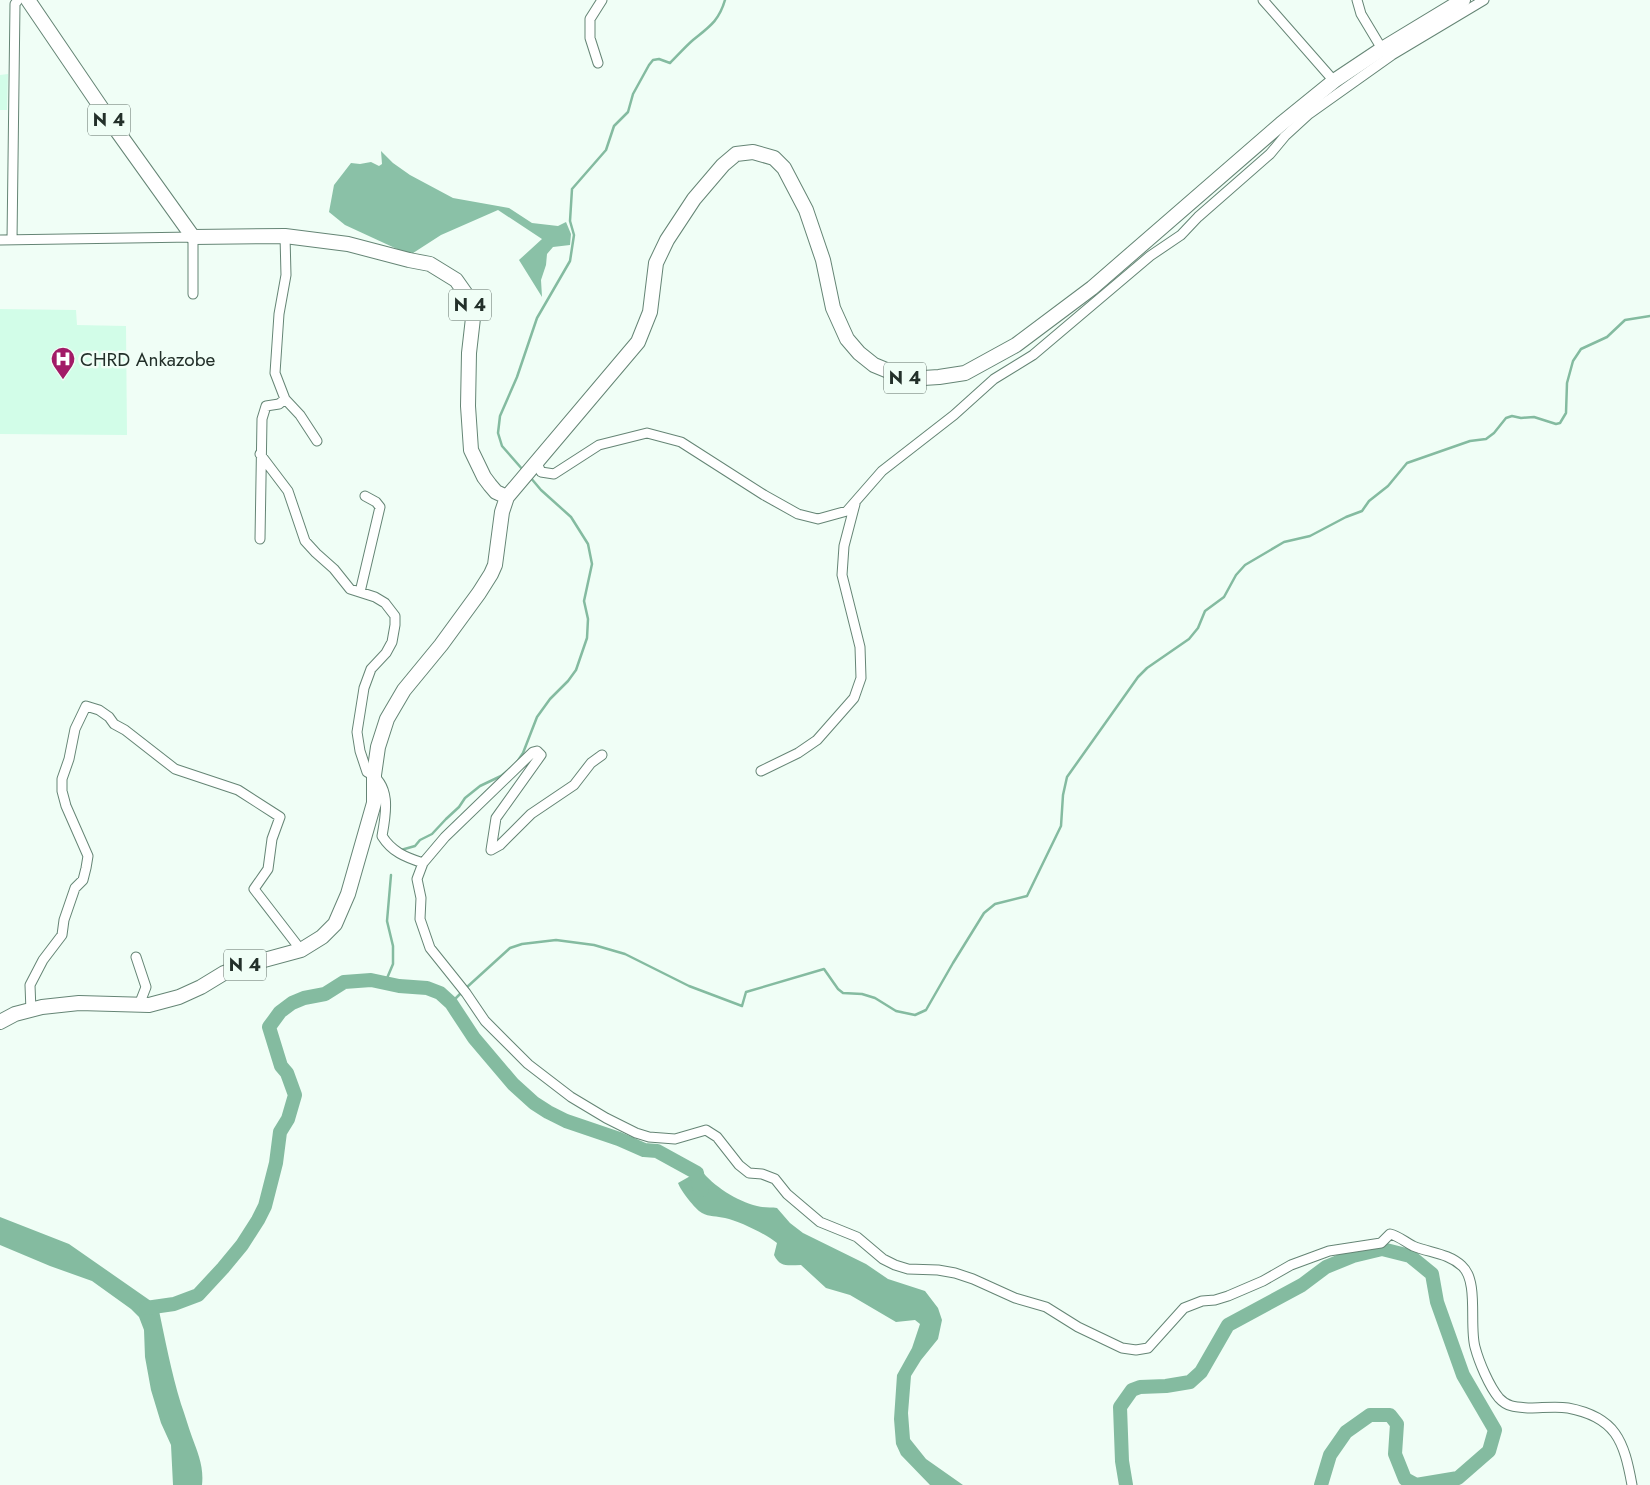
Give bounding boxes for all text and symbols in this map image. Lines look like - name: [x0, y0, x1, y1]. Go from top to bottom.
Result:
- road number: N 4: [88, 104, 130, 136]
- road number: N 4: [449, 290, 491, 320]
- hospital icon: CHRD Ankazobe: [50, 346, 76, 380]
- place label: CHRD Ankazobe: [80, 346, 216, 373]
- road number: N 4: [884, 362, 926, 393]
- road number: N 4: [224, 950, 266, 980]

